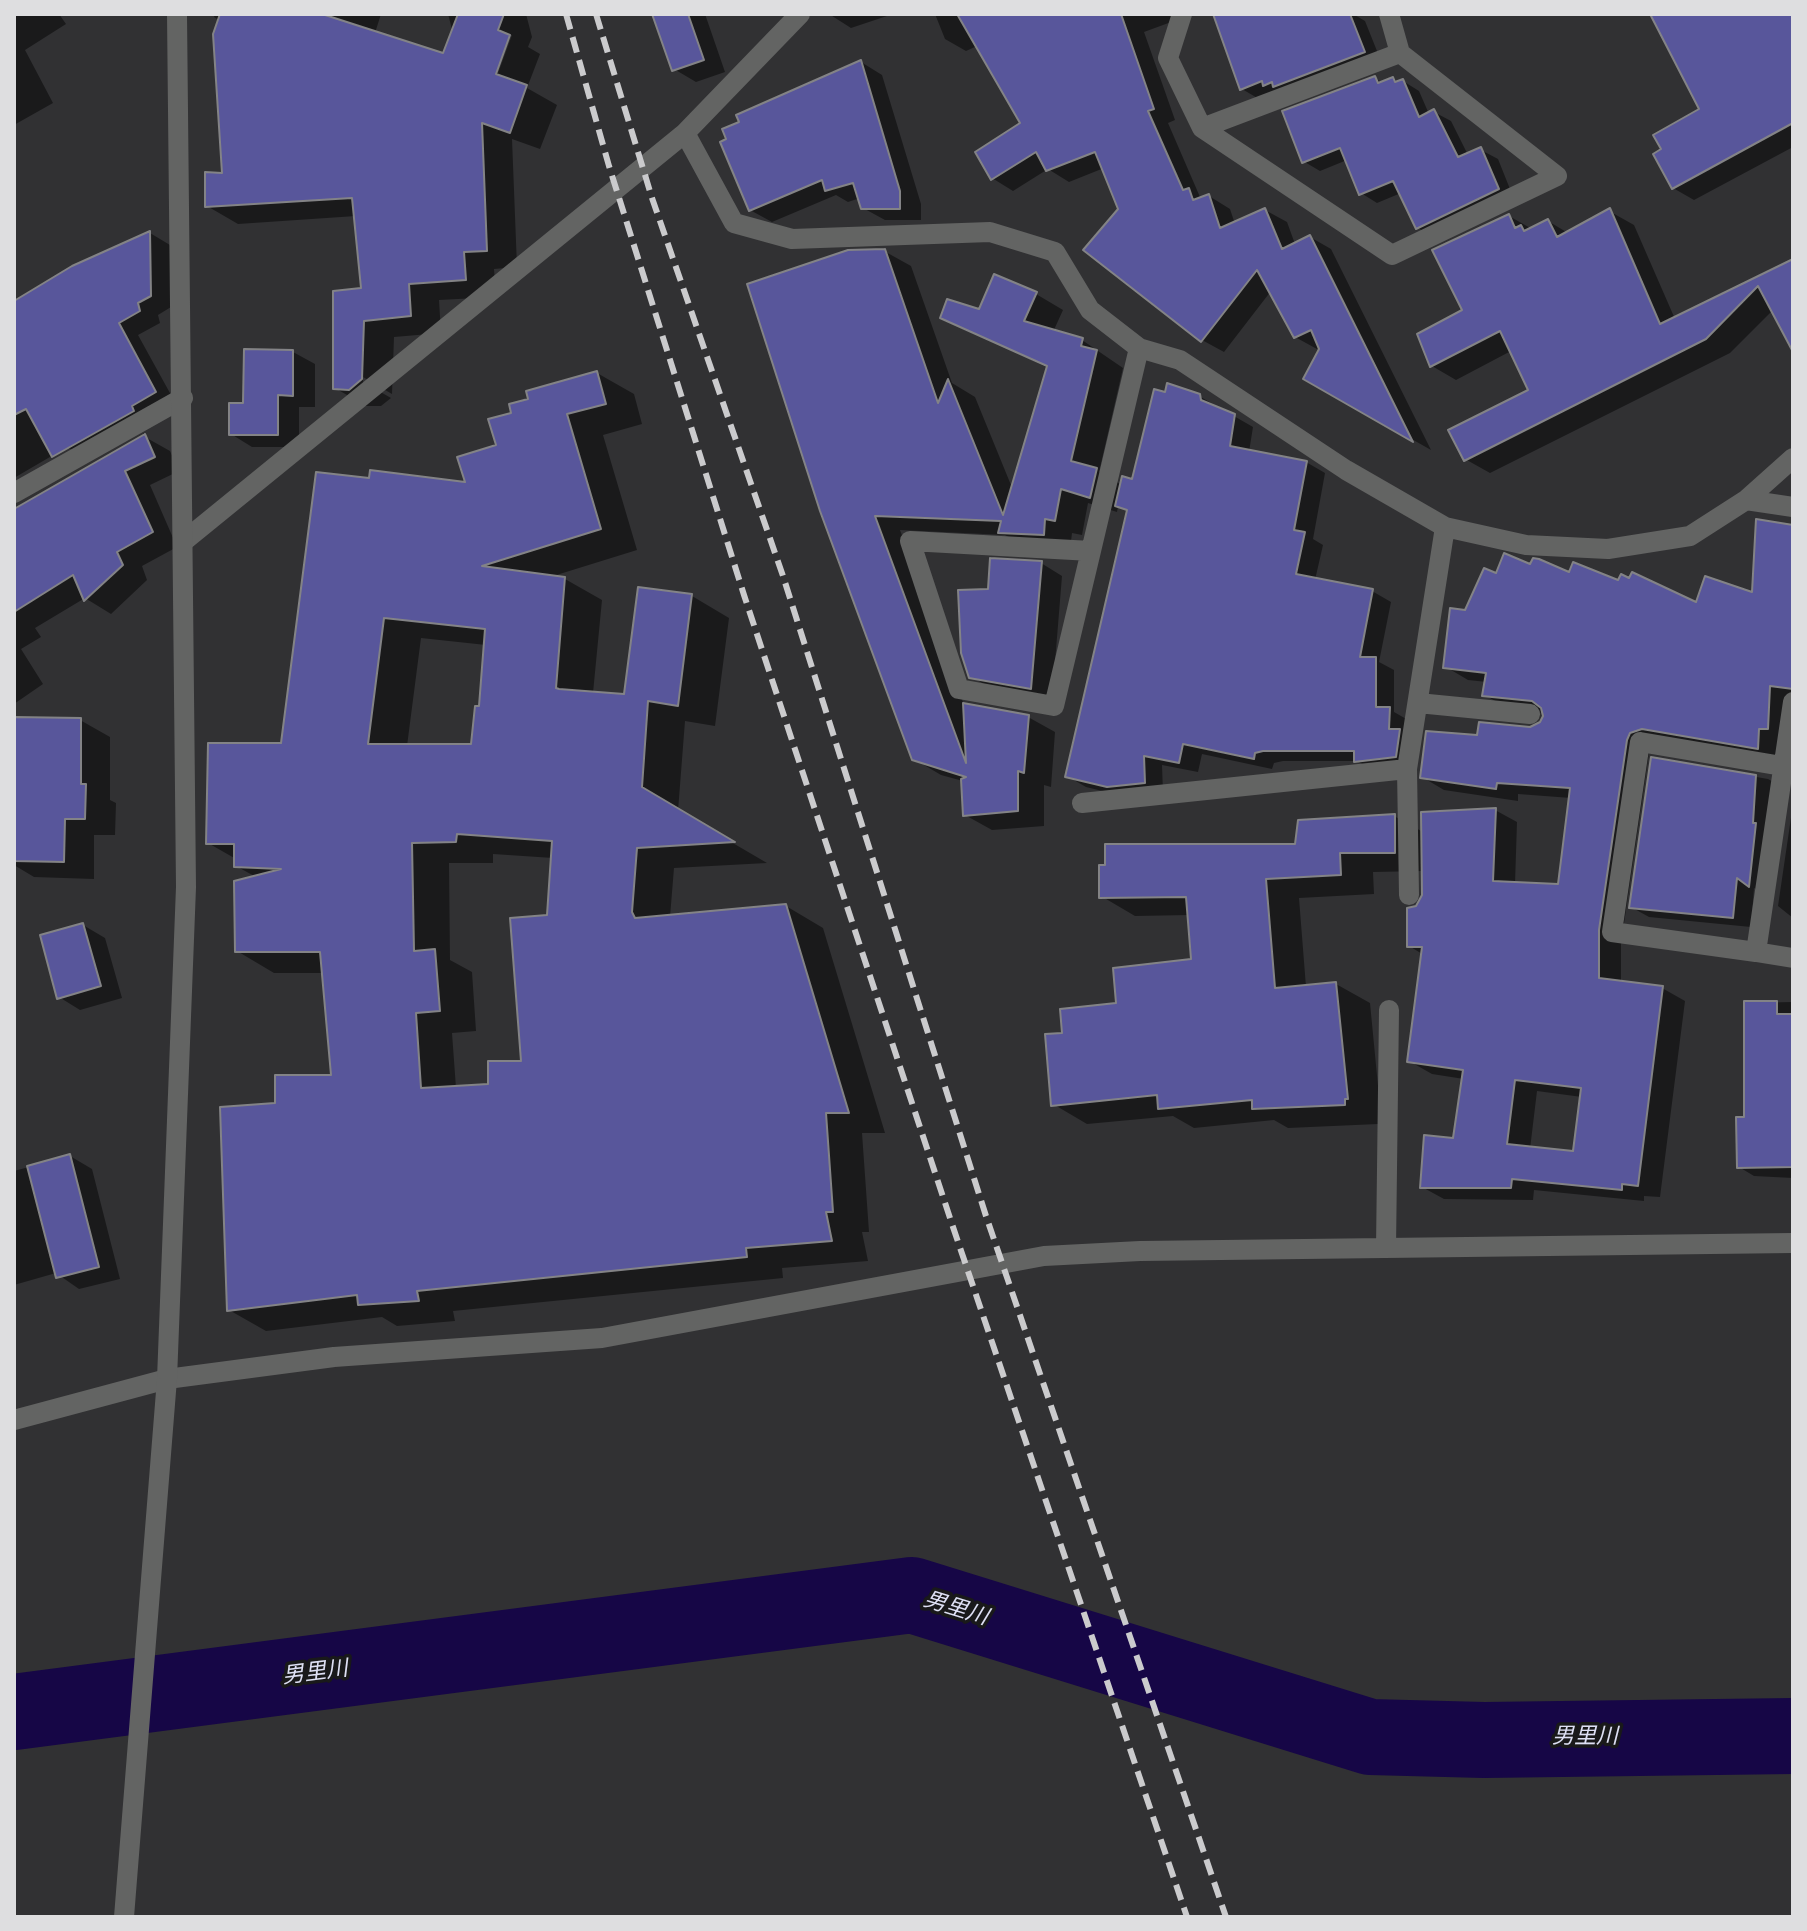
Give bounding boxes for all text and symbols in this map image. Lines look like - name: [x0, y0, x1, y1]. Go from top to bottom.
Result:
- water label: 男里川: [921, 1586, 991, 1630]
- water label: 男里川: [281, 1655, 349, 1689]
- water label: 男里川: [1552, 1723, 1618, 1749]

